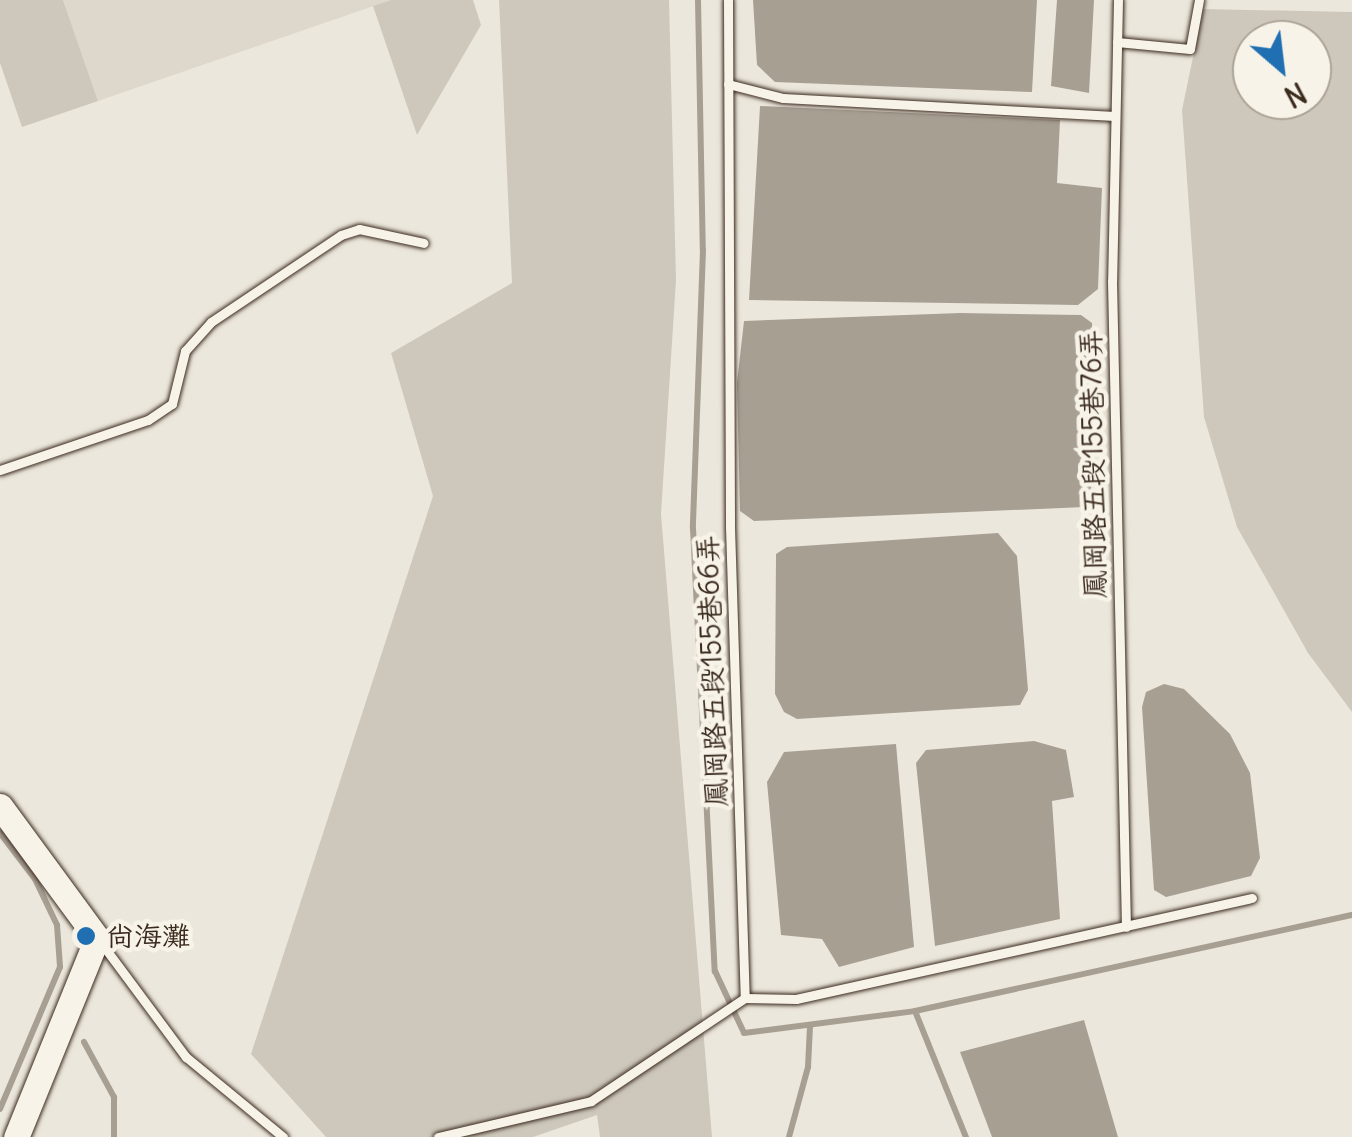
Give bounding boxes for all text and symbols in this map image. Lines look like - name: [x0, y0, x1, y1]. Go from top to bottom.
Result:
- north arrow: [1232, 20, 1332, 120]
- text: N: [1278, 74, 1312, 115]
- street label: 鳳岡路五段155巷76弄: [1074, 329, 1112, 599]
- street label: 鳳岡路五段155巷66弄: [690, 535, 734, 807]
- place label: 尚海灘: [106, 919, 190, 953]
- marker: 尚海灘: [75, 925, 97, 947]

